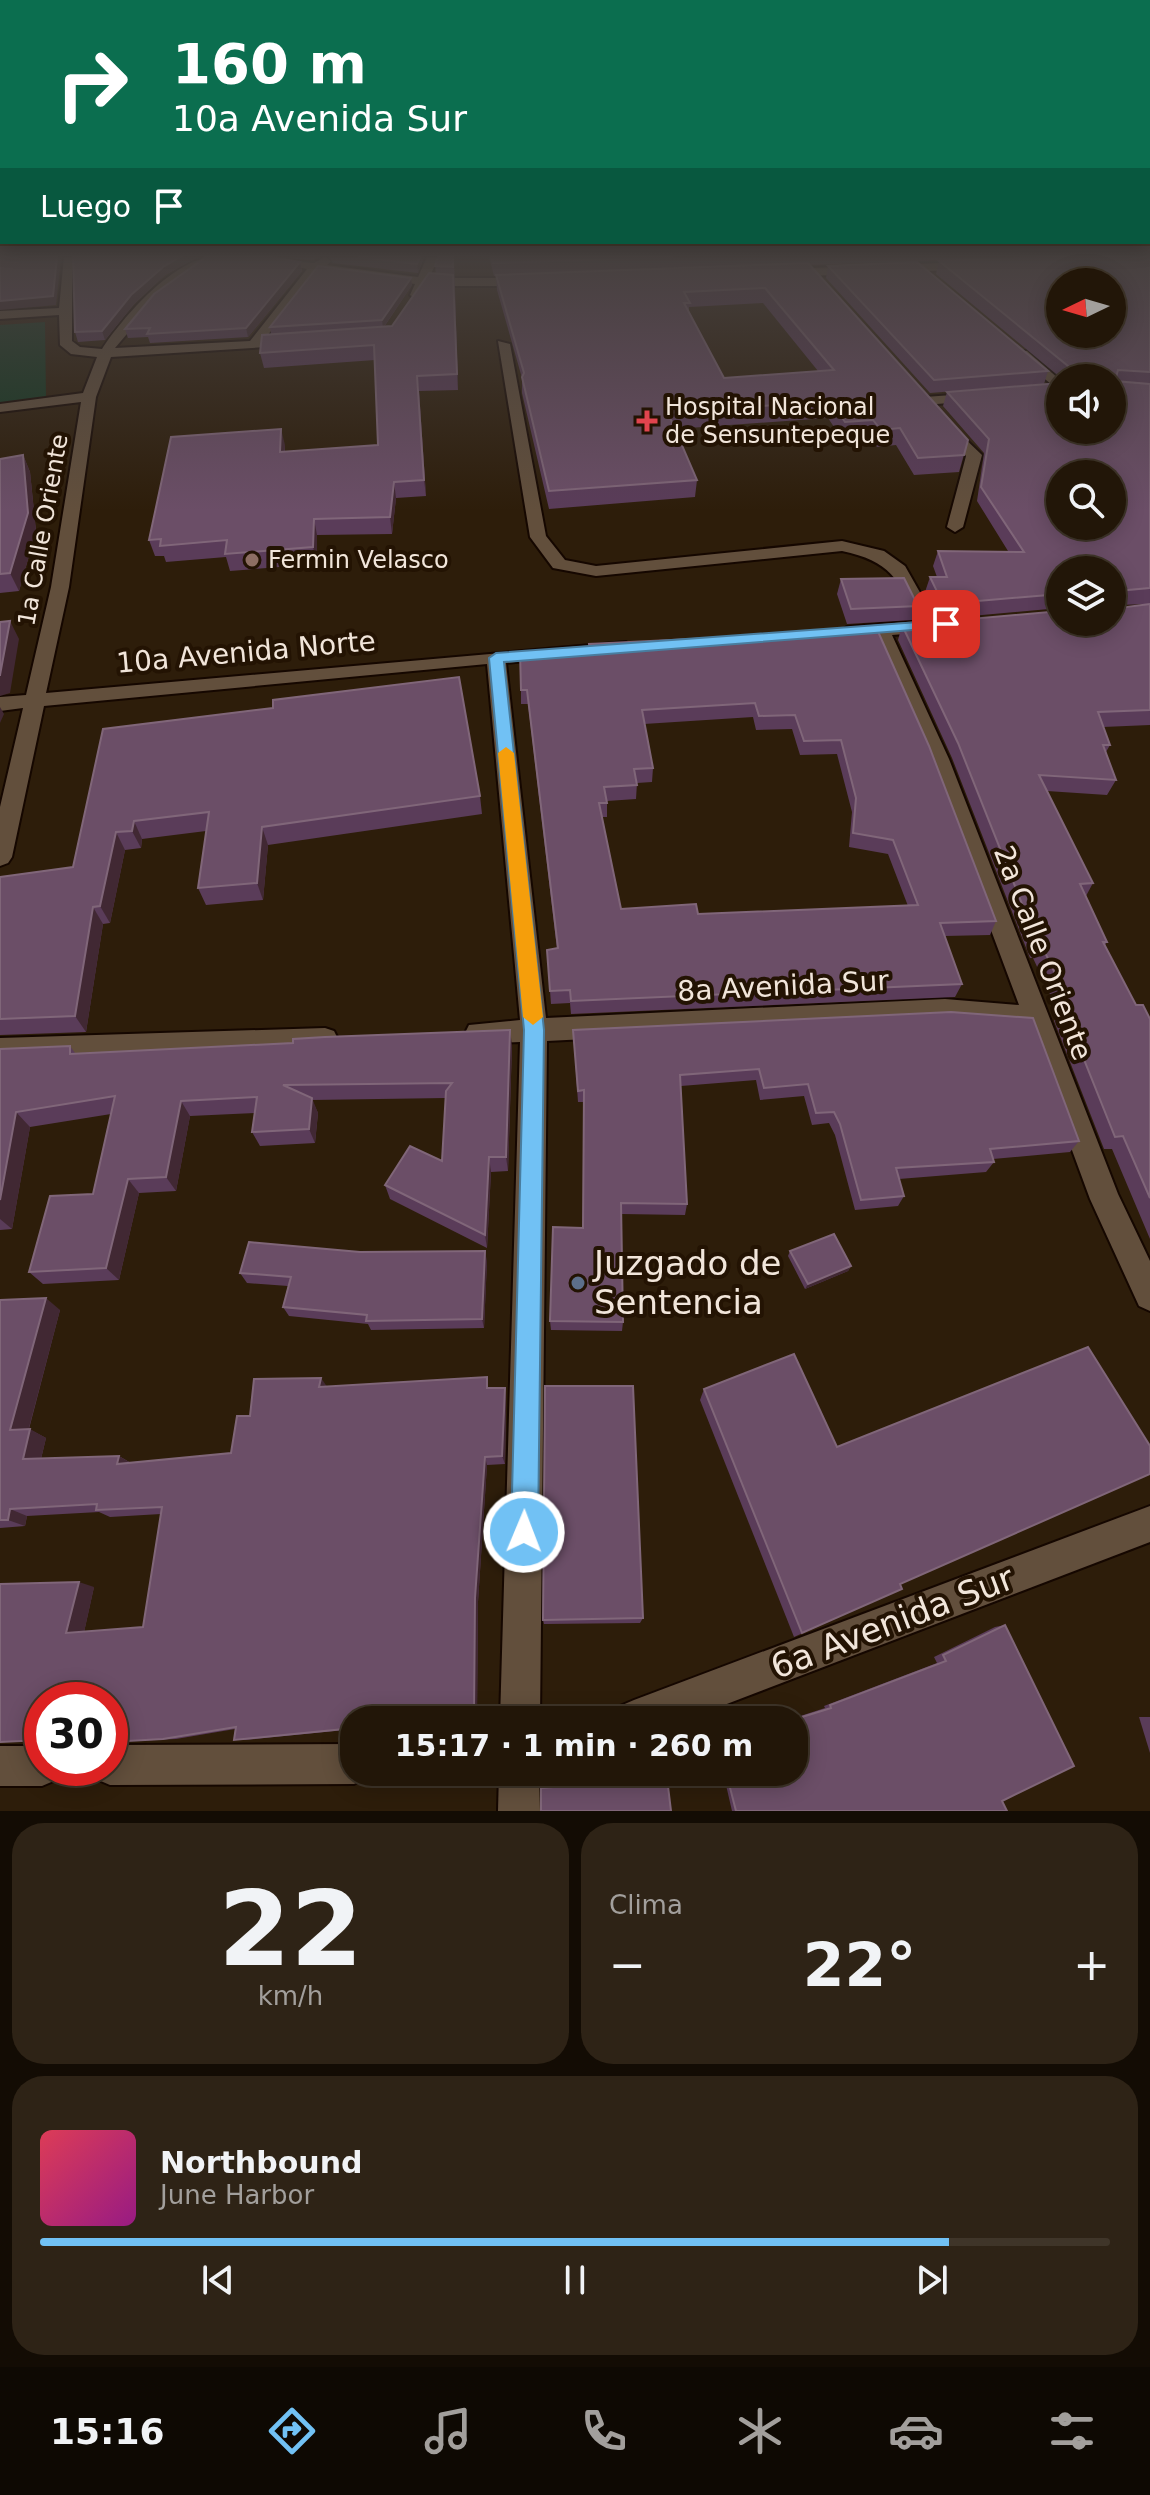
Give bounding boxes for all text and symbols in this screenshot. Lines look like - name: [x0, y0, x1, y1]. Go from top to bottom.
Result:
- text: 160 m: [172, 31, 367, 96]
- icon: right: [40, 32, 144, 136]
- text: 10a Avenida Sur: [172, 98, 467, 139]
- icon: arrive: [147, 184, 191, 228]
- text: Luego: [40, 189, 131, 224]
- north arrow: [1046, 268, 1126, 348]
- map controls: [1046, 268, 1126, 636]
- button: sound: [1046, 364, 1126, 444]
- place label: Hospital Nacional de Sensuntepeque: [665, 393, 890, 449]
- marker: Hospital Nacional de Sensuntepeque: [636, 410, 658, 432]
- street label: 1a Calle Oriente: [12, 432, 74, 628]
- button: search: [1046, 460, 1126, 540]
- place label: Fermin Velasco: [268, 546, 449, 574]
- marker: Fermin Velasco: [243, 551, 261, 569]
- button: layers: [1046, 556, 1126, 636]
- pin: [912, 590, 980, 658]
- icon: arrive: [924, 602, 968, 646]
- street label: 10a Avenida Norte: [115, 624, 377, 680]
- street label: 2a Calle Oriente: [987, 841, 1099, 1065]
- street label: 8a Avenida Sur: [676, 964, 890, 1008]
- place label: Juzgado de Sentencia: [592, 1243, 782, 1322]
- marker: Juzgado de Sentencia: [569, 1274, 587, 1292]
- position arrow: [482, 1490, 566, 1574]
- street label: 6a Avenida Sur: [765, 1557, 1019, 1687]
- speed limit sign: 30: [24, 1682, 128, 1786]
- text: 15:17 · 1 min · 260 m: [395, 1728, 753, 1763]
- text: 22: [218, 1868, 363, 1990]
- text: Clima: [609, 1890, 683, 1920]
- text: 22°: [803, 1930, 916, 2000]
- text: −: [609, 1939, 646, 1990]
- text: +: [1073, 1939, 1110, 1990]
- text: km/h: [258, 1981, 323, 2011]
- text: Northbound: [160, 2145, 363, 2180]
- text: June Harbor: [160, 2180, 314, 2210]
- icon: previous: [196, 2258, 240, 2302]
- icon: pause: [553, 2258, 597, 2302]
- icon: next: [910, 2258, 954, 2302]
- icon: directions: [264, 2403, 320, 2459]
- icon: music: [420, 2403, 476, 2459]
- icon: phone: [576, 2403, 632, 2459]
- icon: climate: [732, 2403, 788, 2459]
- icon: car: [888, 2403, 944, 2459]
- icon: filters: [1044, 2403, 1100, 2459]
- text: 15:16: [50, 2411, 165, 2452]

